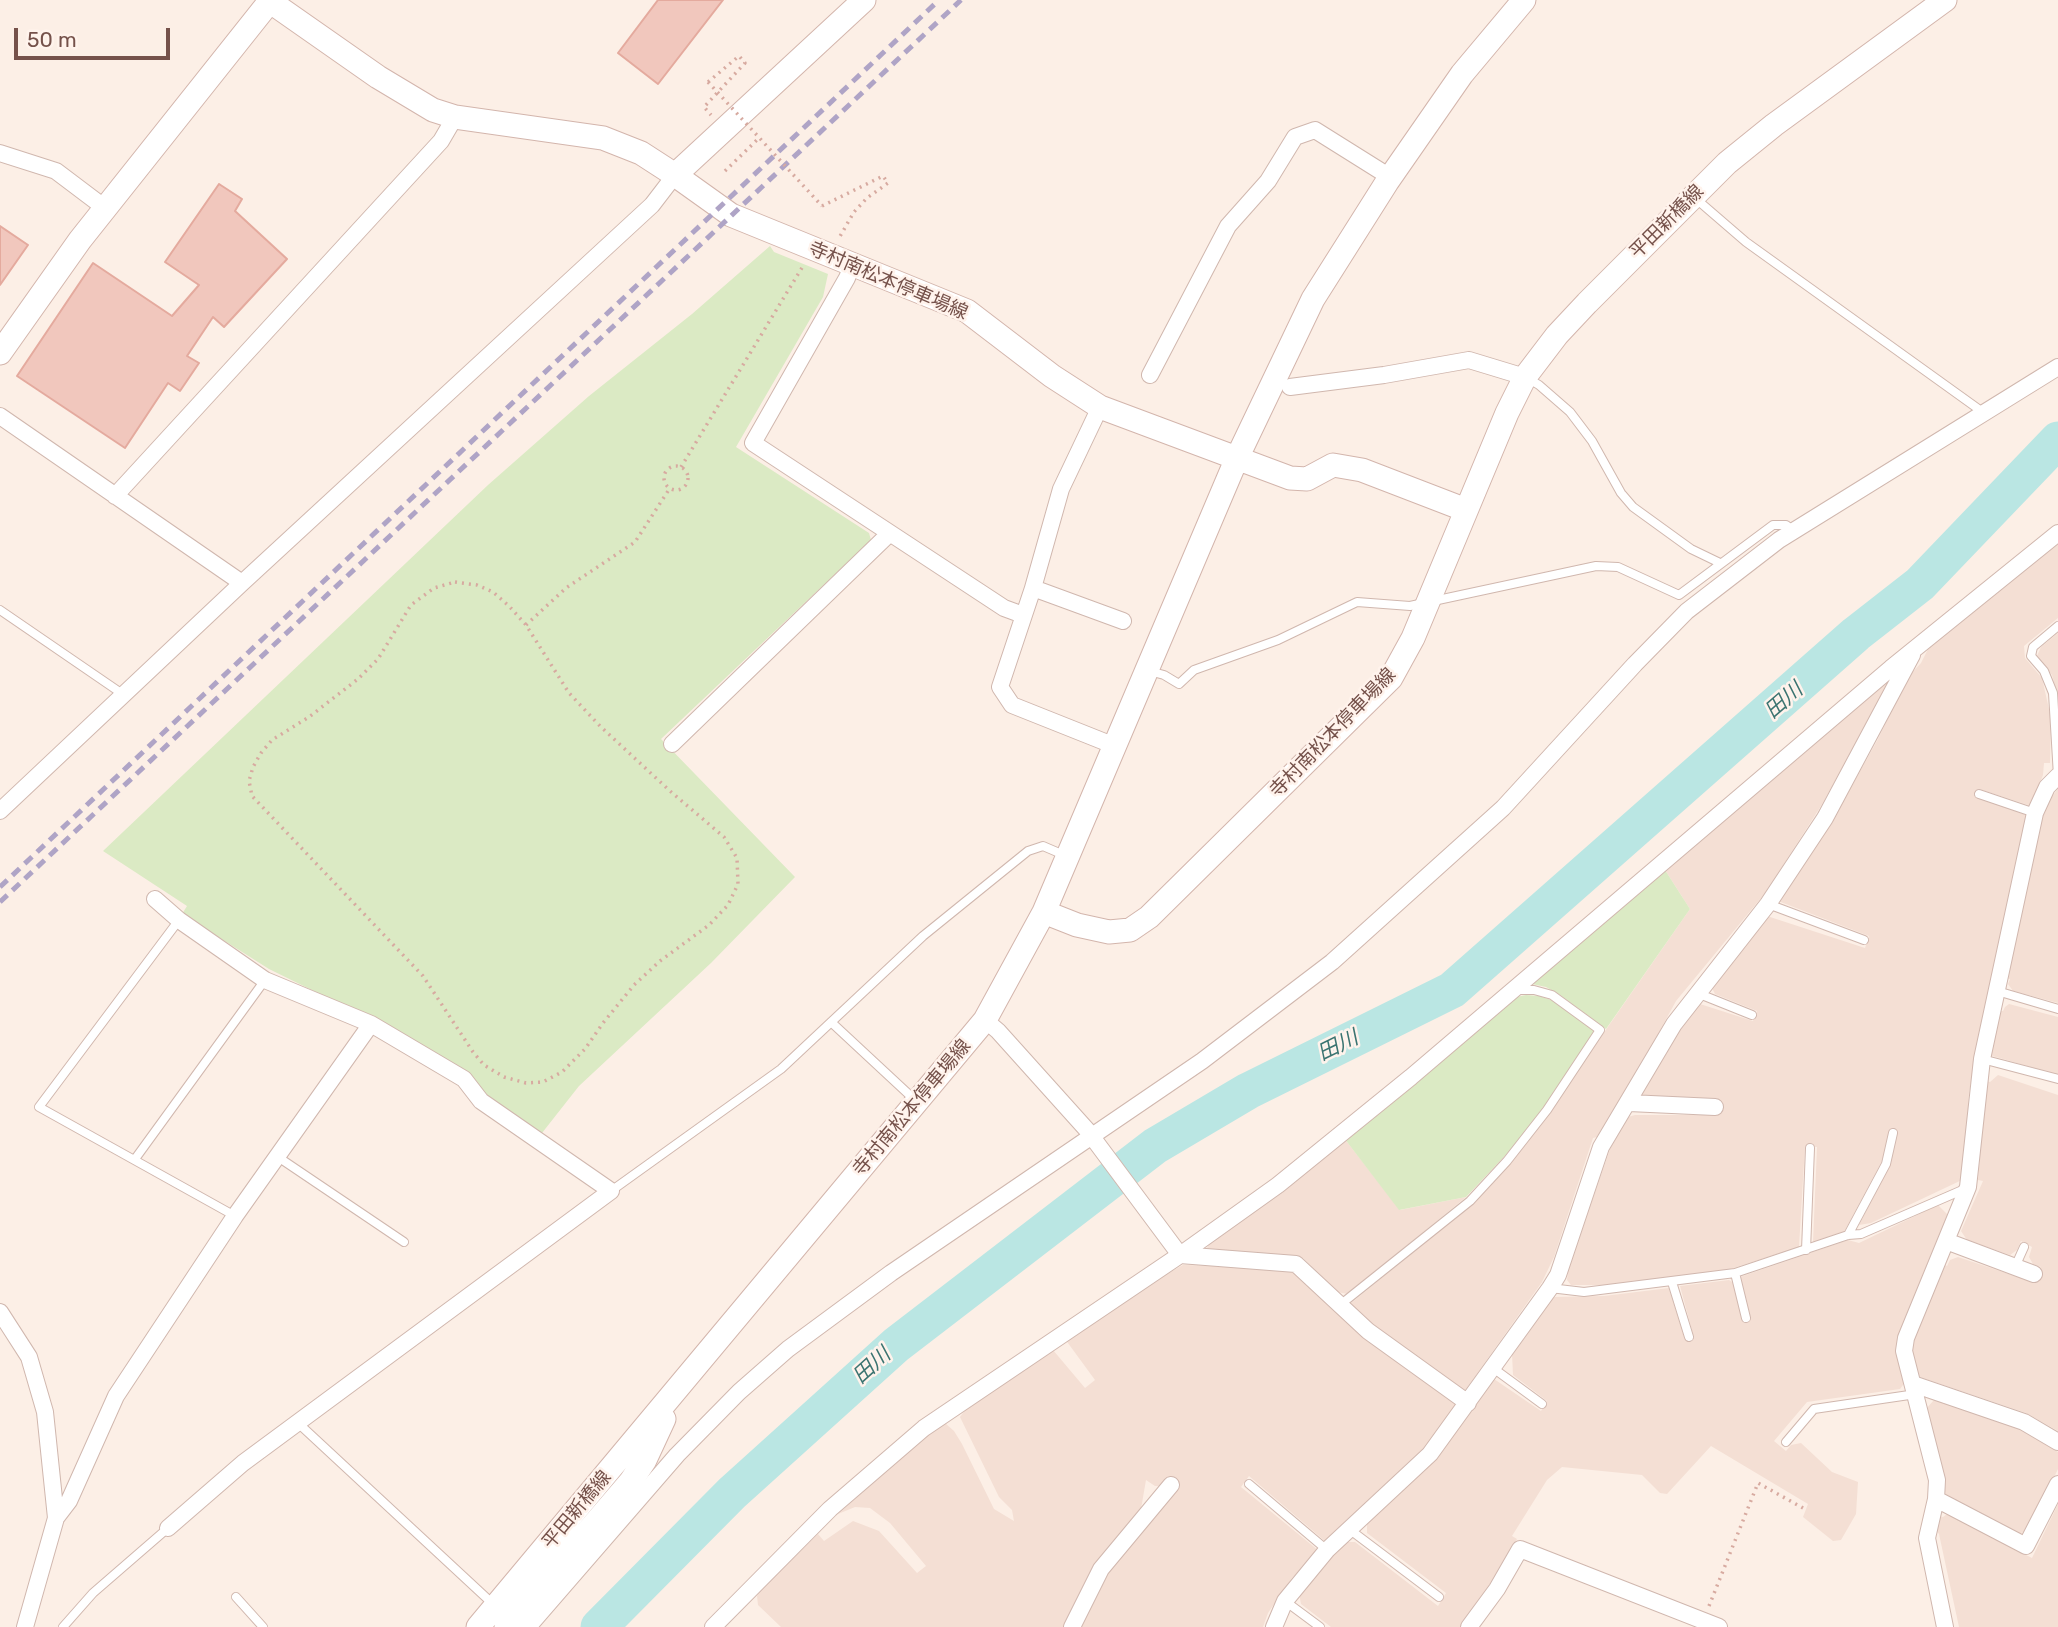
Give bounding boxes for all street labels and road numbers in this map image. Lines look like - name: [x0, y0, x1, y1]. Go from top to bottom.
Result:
- street label: 平田新橋線: [1625, 180, 1709, 264]
- street label: 寺村南松本停車場線: [805, 237, 971, 325]
- street label: 寺村南松本停車場線: [1265, 664, 1401, 802]
- street label: 寺村南松本停車場線: [848, 1035, 976, 1181]
- street label: 平田新橋線: [538, 1466, 616, 1554]

